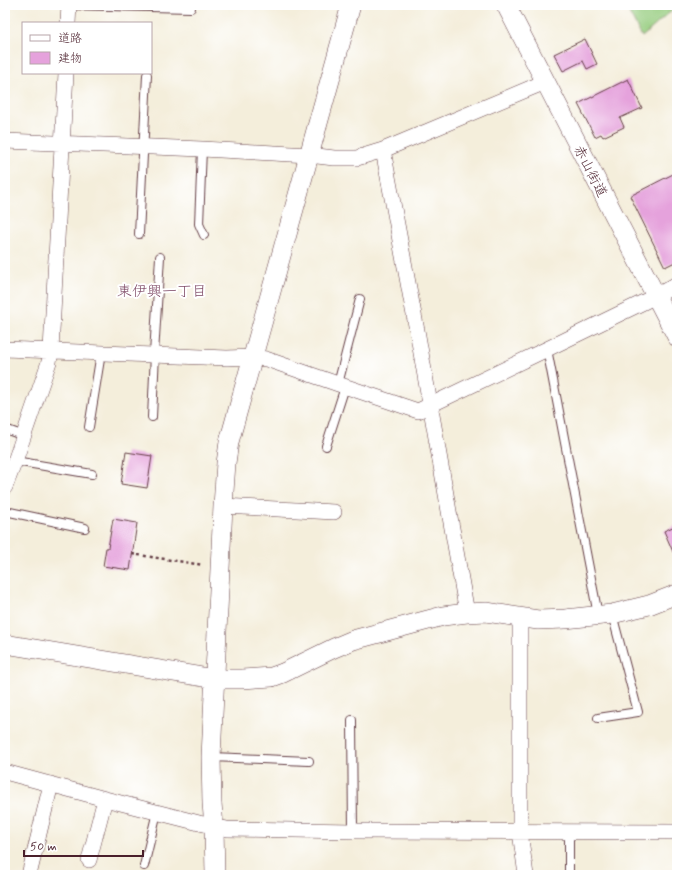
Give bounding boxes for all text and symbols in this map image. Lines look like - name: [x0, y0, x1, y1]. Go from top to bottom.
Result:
- legend: [22, 22, 152, 74]
- text: 道路: [58, 31, 82, 47]
- text: 建物: [58, 51, 82, 67]
- street label: 赤山街道: [569, 142, 611, 200]
- district label: 東伊興一丁目: [117, 282, 207, 302]
- scale bar: [24, 832, 143, 858]
- text: 50 m: [30, 839, 57, 855]

